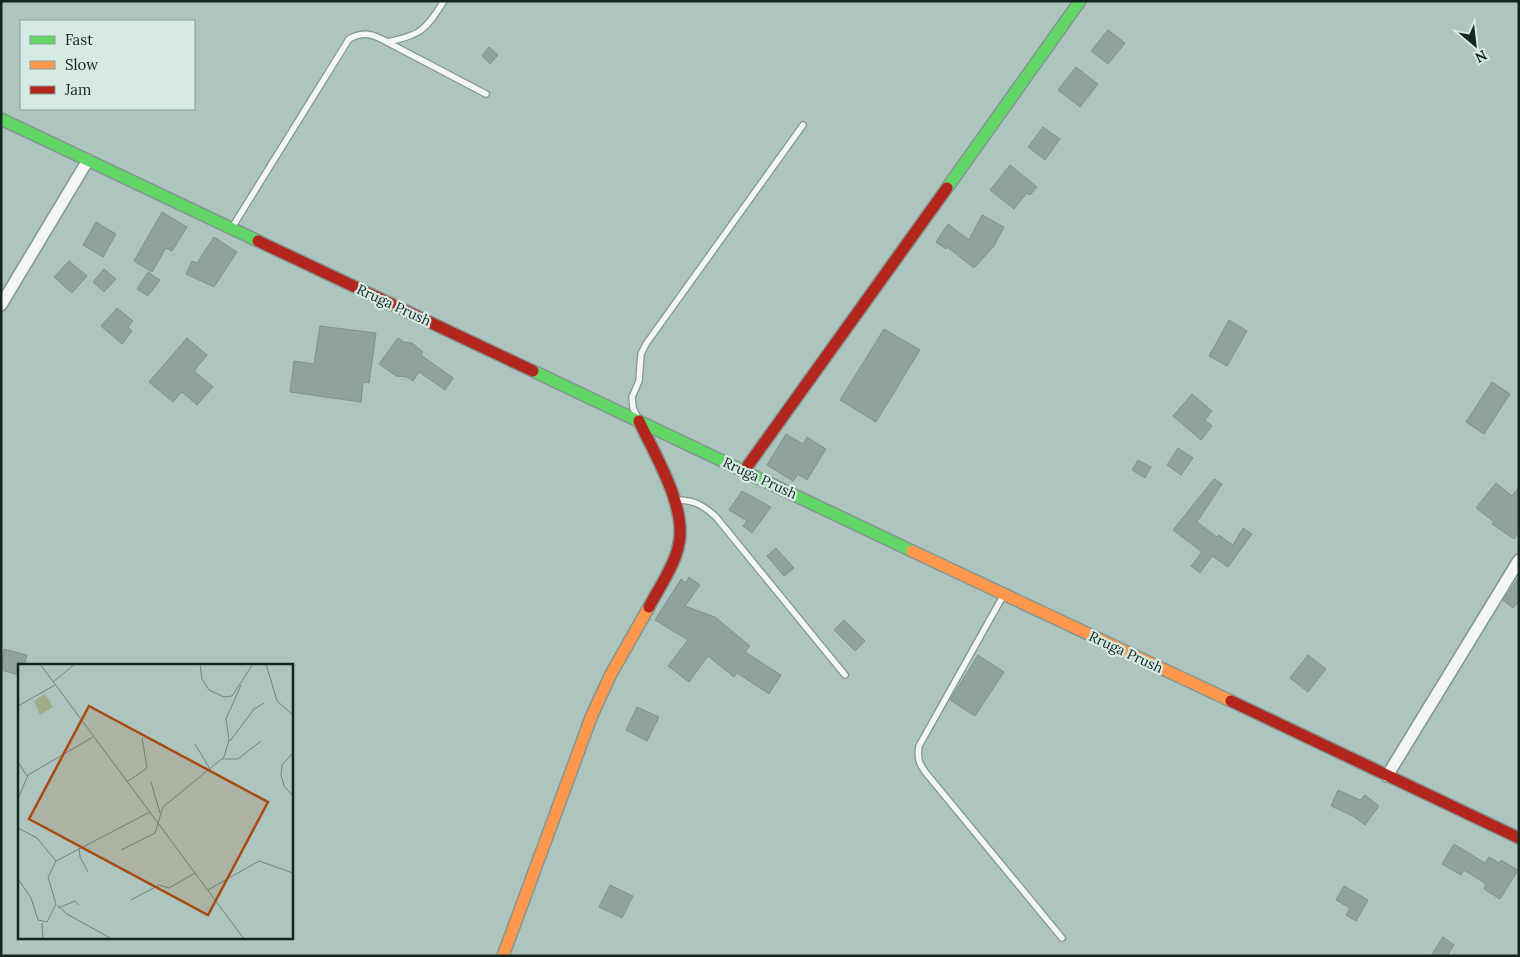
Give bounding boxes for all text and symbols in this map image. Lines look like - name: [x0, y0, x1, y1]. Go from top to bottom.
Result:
- legend: [20, 20, 195, 110]
- north arrow: [1450, 20, 1500, 70]
- text: Fast: [65, 30, 93, 49]
- text: N: [1472, 46, 1490, 67]
- text: Slow: [65, 55, 98, 74]
- text: Jam: [64, 80, 92, 99]
- street label: Rruga Prush: [354, 280, 434, 330]
- street label: Rruga Prush: [720, 453, 800, 503]
- street label: Rruga Prush: [1086, 627, 1166, 677]
- inset map: [18, 664, 292, 940]

